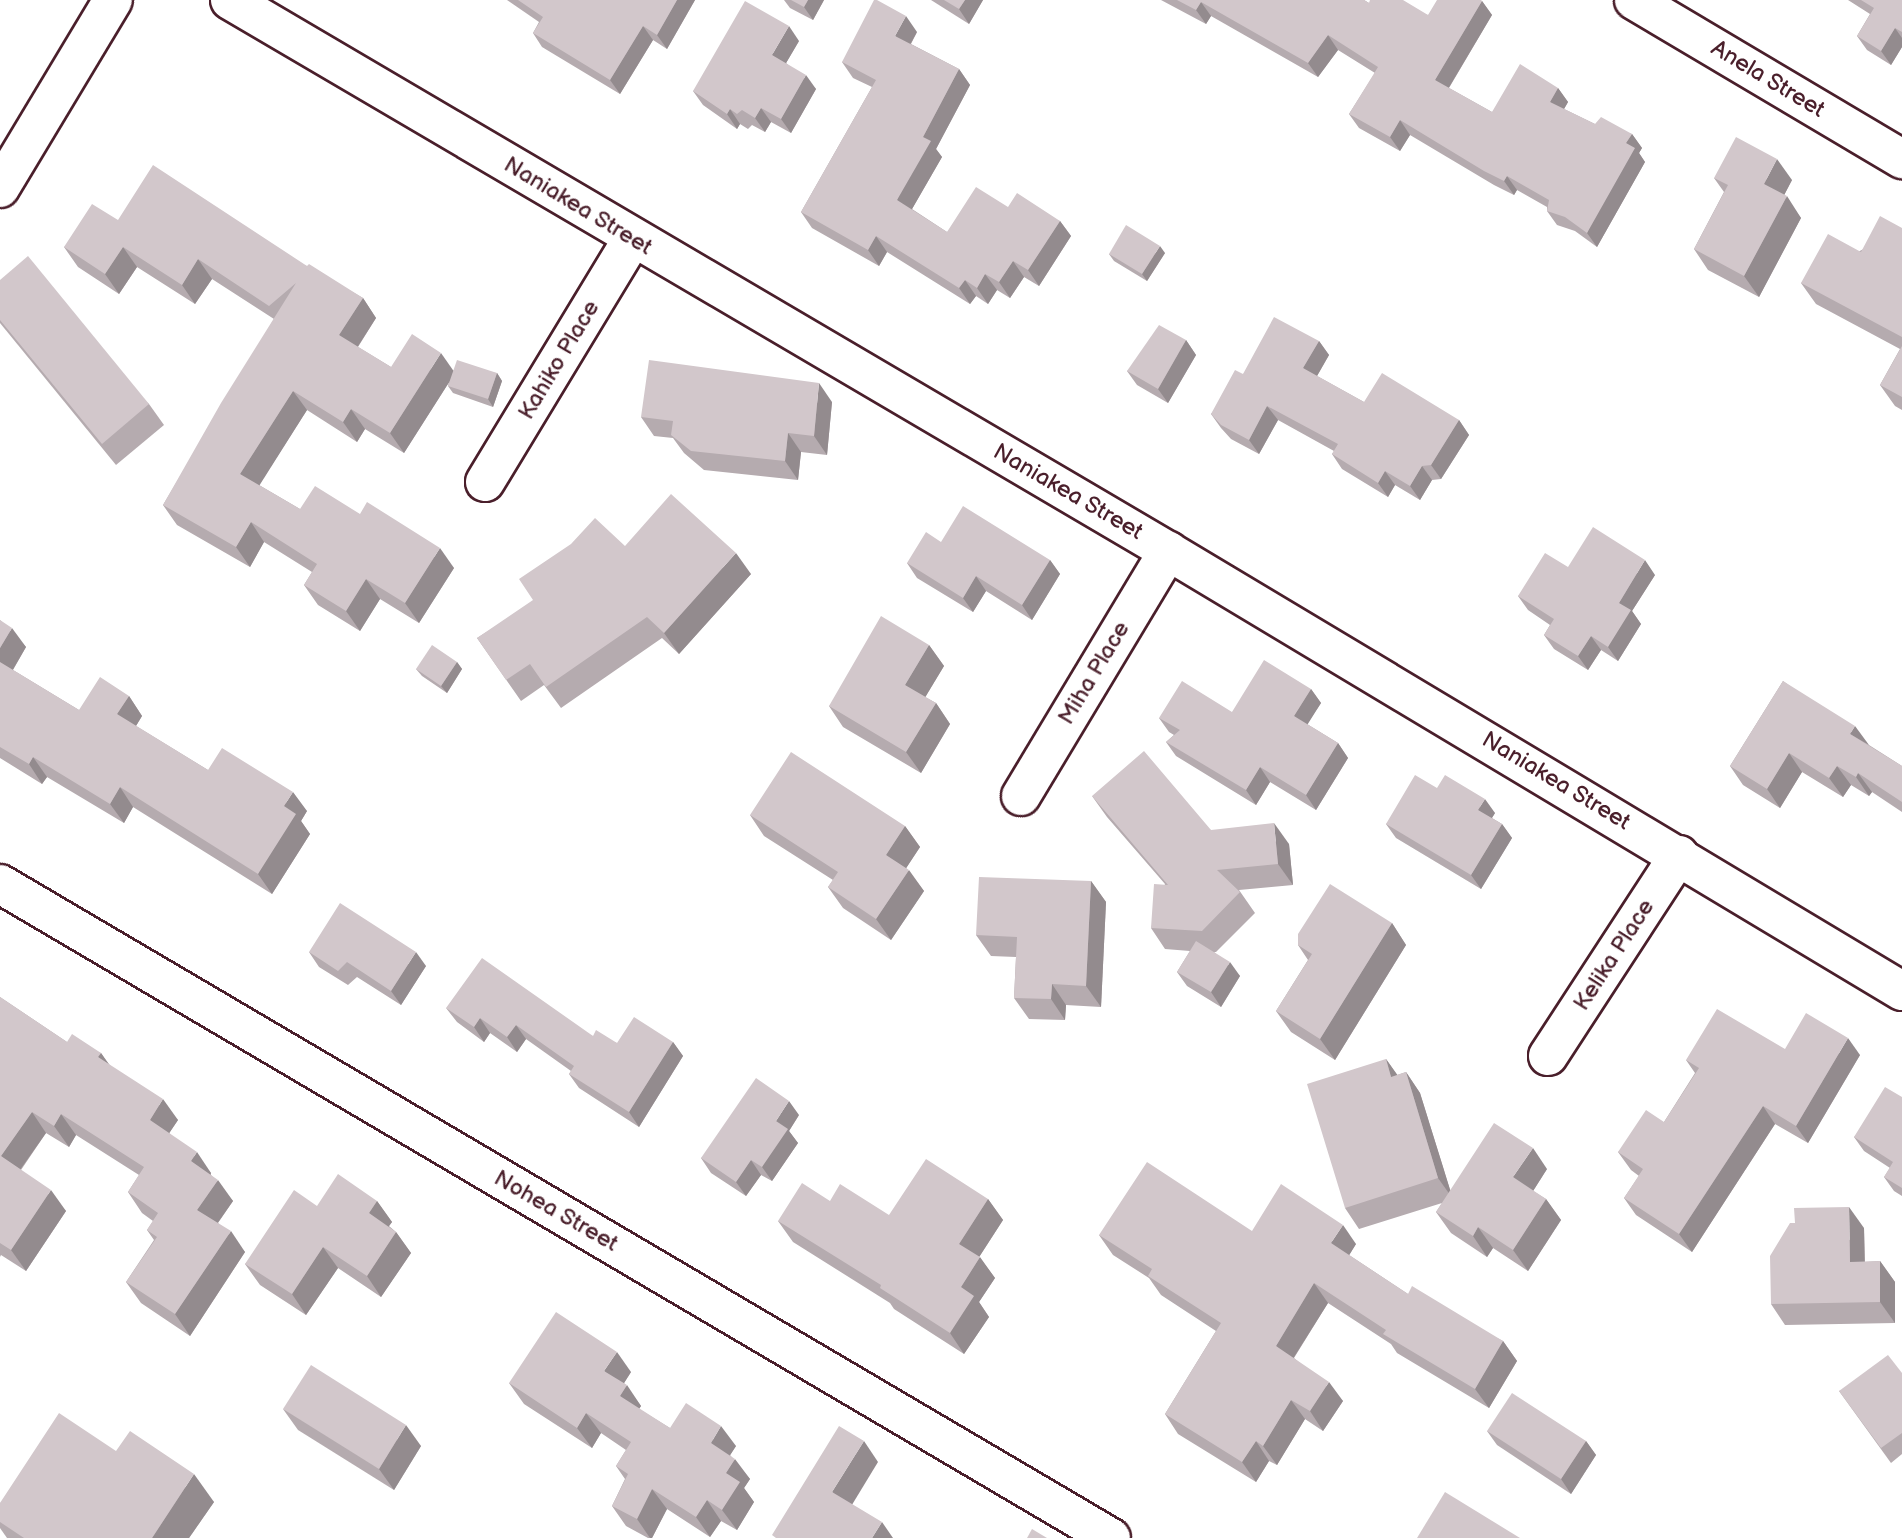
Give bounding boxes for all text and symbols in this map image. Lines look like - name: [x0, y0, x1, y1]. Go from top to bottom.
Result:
- street label: Anela Street: [1706, 34, 1830, 124]
- street label: Naniakea Street: [499, 151, 657, 261]
- street label: Kahiko Place: [513, 295, 605, 425]
- street label: Naniakea Street: [988, 438, 1148, 546]
- street label: Miha Place: [1052, 616, 1136, 730]
- street label: Naniakea Street: [1477, 726, 1635, 836]
- street label: Kelika Place: [1568, 894, 1660, 1016]
- street label: Nohea Street: [489, 1164, 623, 1258]

